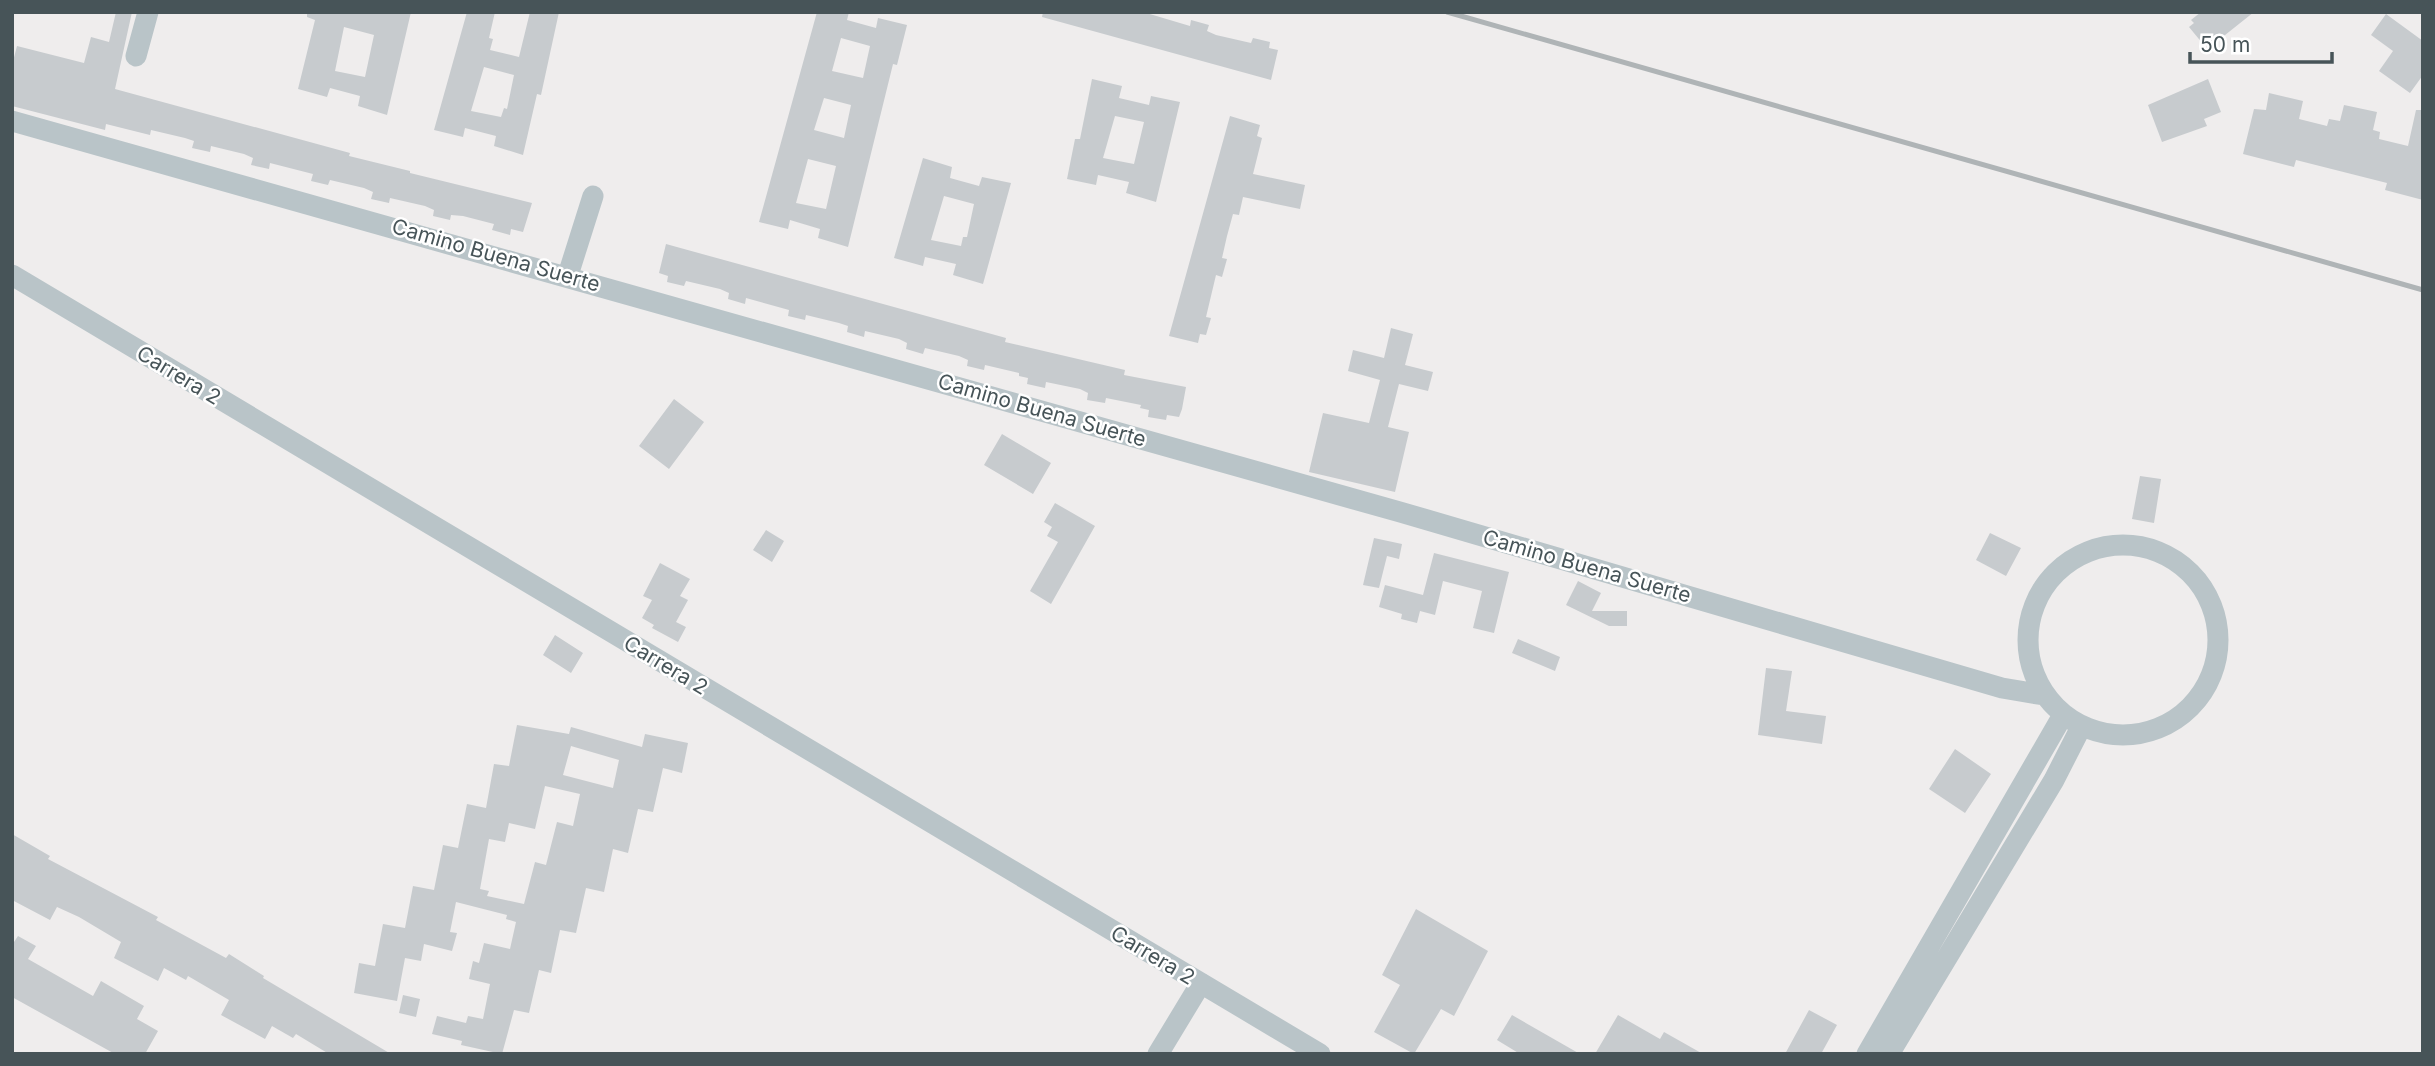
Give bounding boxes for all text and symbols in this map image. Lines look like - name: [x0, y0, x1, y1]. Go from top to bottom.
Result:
- scale bar: [2190, 21, 2332, 65]
- text: 50 m: [2200, 32, 2250, 57]
- street label: Camino Buena Suerte: [389, 213, 603, 297]
- street label: Carrera 2: [132, 340, 226, 410]
- street label: Camino Buena Suerte: [935, 368, 1149, 452]
- street label: Camino Buena Suerte: [1480, 524, 1694, 608]
- street label: Carrera 2: [619, 630, 713, 700]
- street label: Carrera 2: [1106, 920, 1200, 990]

